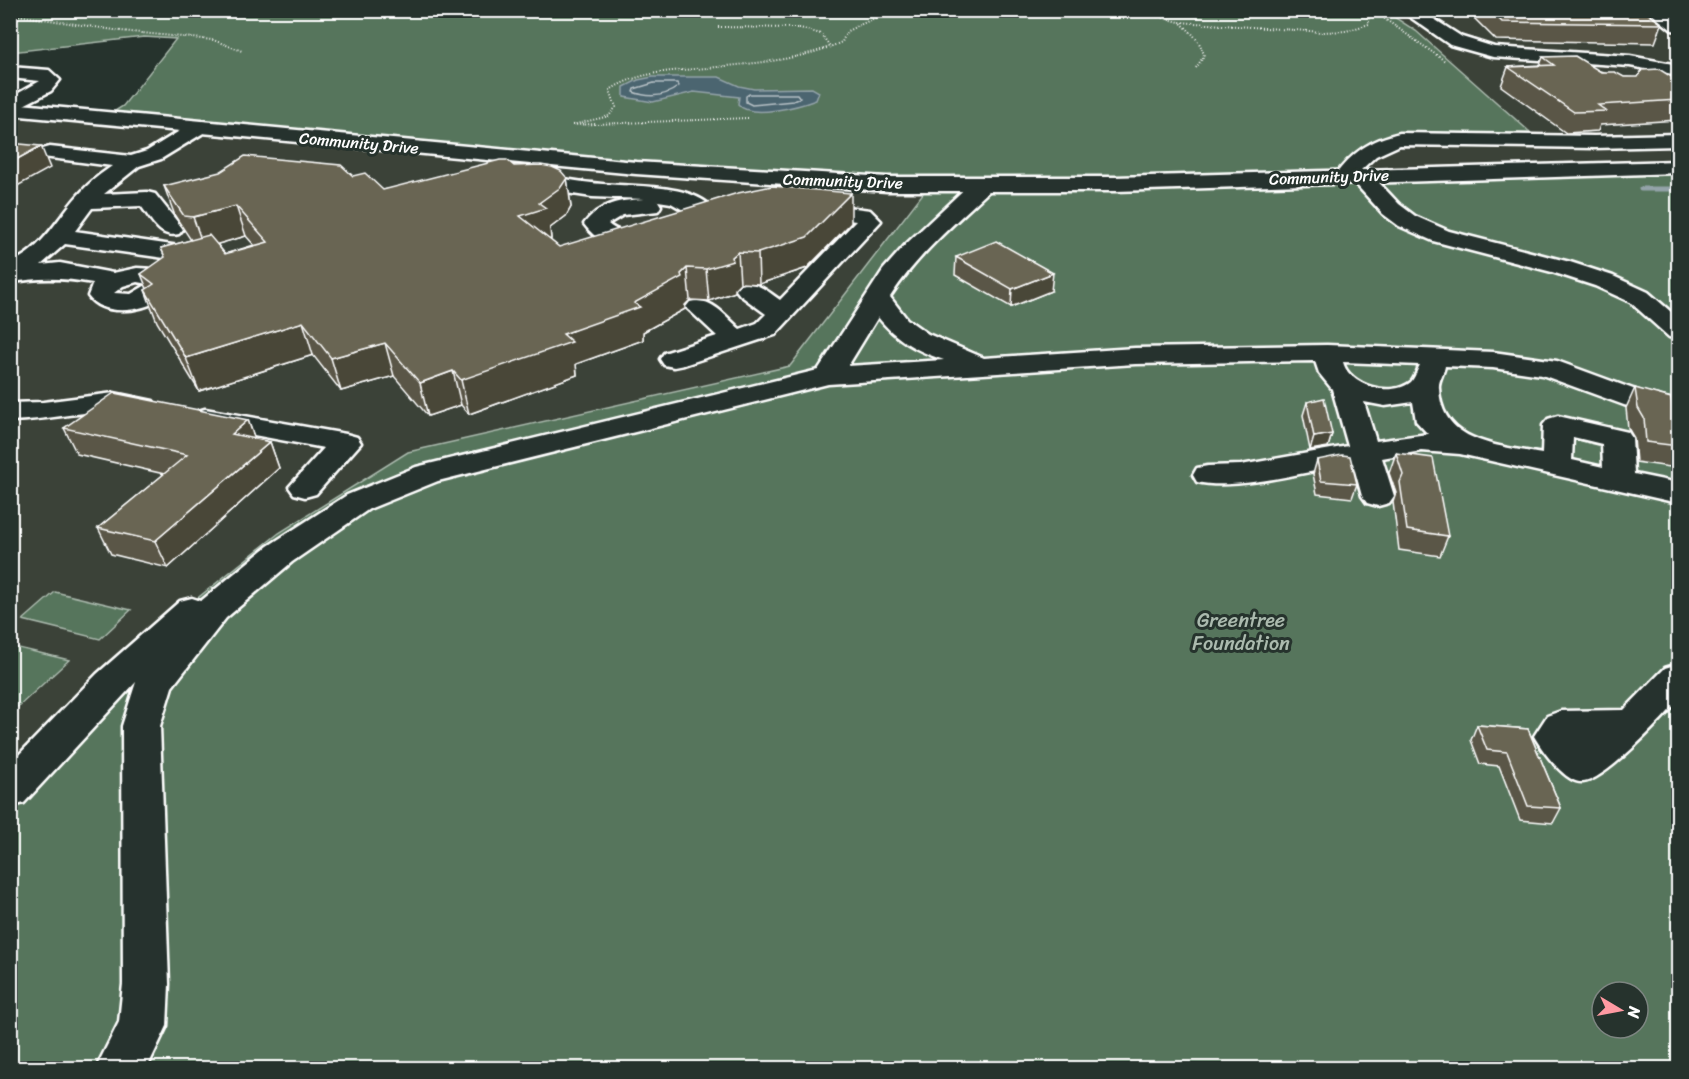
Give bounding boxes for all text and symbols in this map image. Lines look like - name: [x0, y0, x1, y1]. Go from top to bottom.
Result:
- street label: Community Drive: [298, 123, 420, 163]
- street label: Community Drive: [1269, 160, 1389, 194]
- street label: Community Drive: [783, 164, 903, 198]
- park label: Greentree Foundation: [1192, 603, 1290, 661]
- north arrow: [1590, 980, 1650, 1040]
- text: N: [1619, 1004, 1650, 1021]

